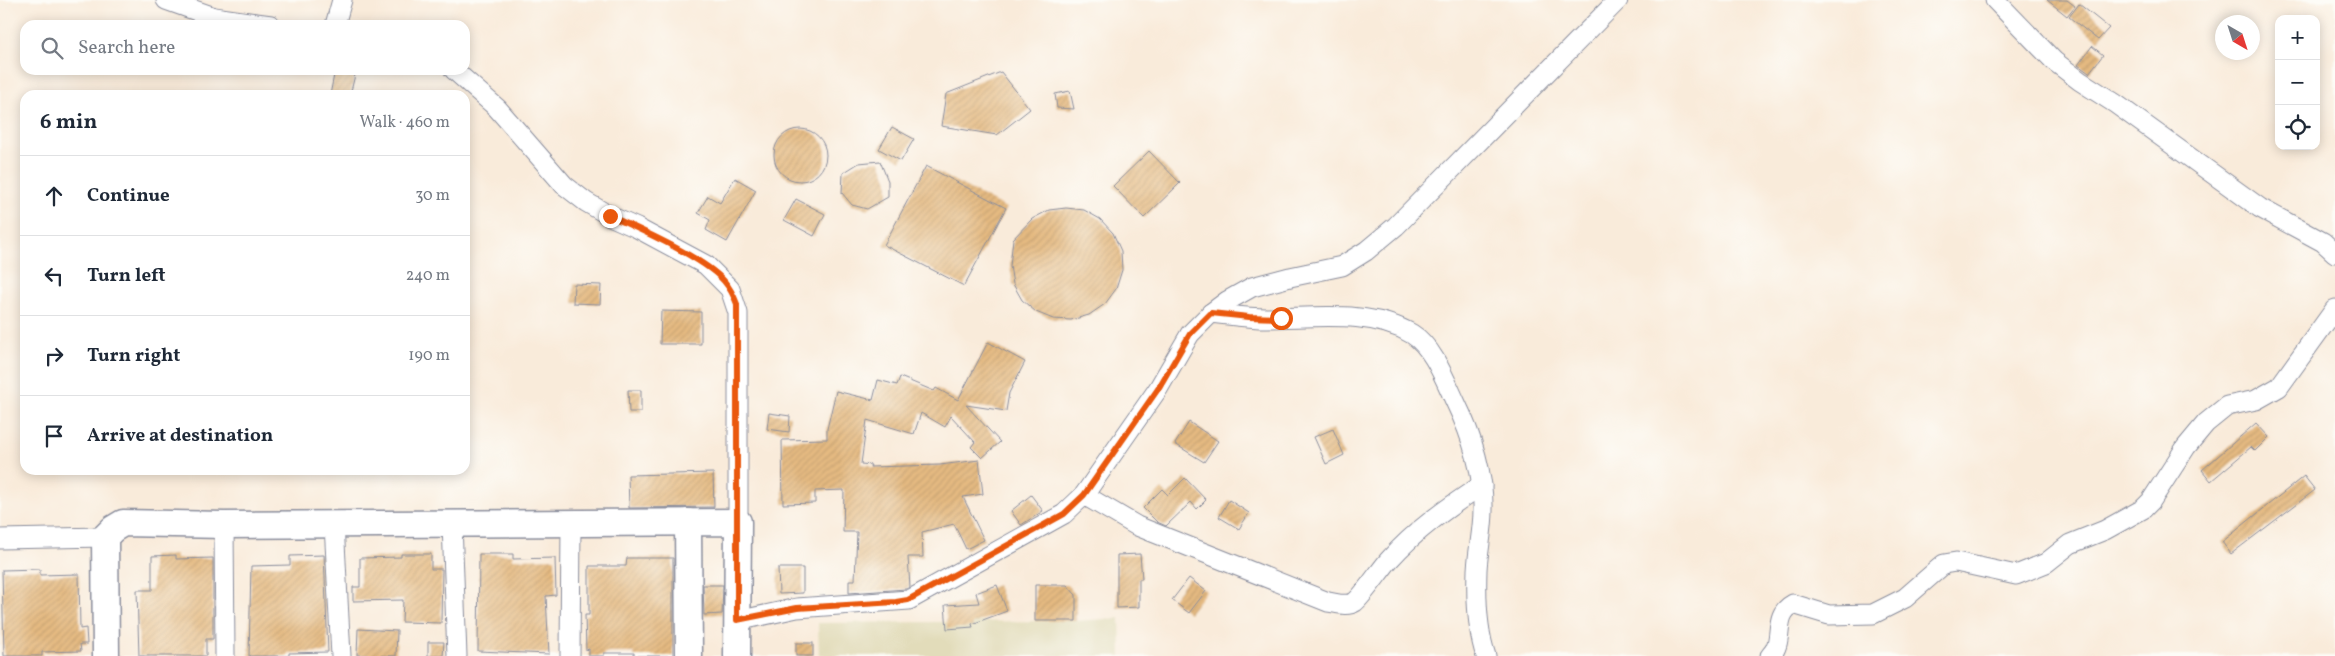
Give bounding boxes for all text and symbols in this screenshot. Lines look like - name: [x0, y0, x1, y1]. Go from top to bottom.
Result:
- north arrow: [2215, 15, 2260, 60]
- map controls: [2275, 15, 2320, 150]
- button: +: [2275, 15, 2320, 60]
- search box: [20, 20, 470, 75]
- icon: search: [38, 34, 66, 62]
- text: Search here: [78, 35, 175, 61]
- button: −: [2275, 60, 2320, 105]
- button: locate: [2275, 105, 2320, 150]
- text: 6 min: [40, 108, 97, 137]
- text: Walk · 460 m: [360, 112, 450, 134]
- icon: ahead: [40, 182, 68, 210]
- text: Continue: [87, 183, 170, 209]
- text: 30 m: [415, 185, 450, 207]
- route end: [599, 205, 622, 228]
- icon: left: [40, 262, 68, 290]
- text: Turn left: [87, 263, 166, 289]
- text: 240 m: [406, 265, 450, 287]
- route start: [1270, 307, 1293, 330]
- icon: right: [40, 342, 68, 370]
- text: Turn right: [87, 343, 180, 369]
- text: 190 m: [408, 345, 450, 367]
- icon: arrive: [40, 422, 68, 450]
- text: Arrive at destination: [87, 423, 273, 449]

